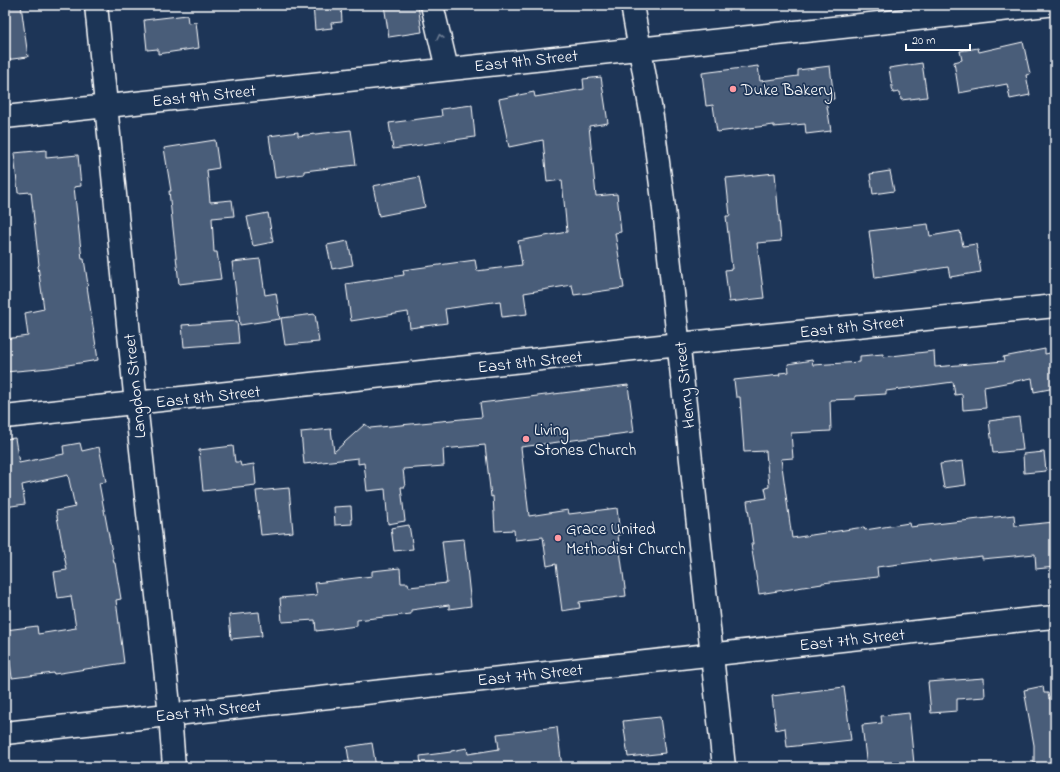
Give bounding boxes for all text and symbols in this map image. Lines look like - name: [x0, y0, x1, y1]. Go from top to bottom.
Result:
- scale bar: [906, 26, 970, 52]
- text: 20 m: [912, 32, 935, 50]
- one-way arrow: [436, 34, 444, 40]
- street label: East 9th Street: [473, 44, 580, 79]
- place label: Duke Bakery: [740, 78, 833, 104]
- street label: East 9th Street: [151, 79, 258, 114]
- marker: Duke Bakery: [728, 84, 738, 94]
- street label: East 8th Street: [798, 310, 906, 345]
- street label: Langdon Street: [118, 332, 155, 440]
- street label: Henry Street: [668, 340, 704, 430]
- street label: East 8th Street: [476, 345, 584, 380]
- street label: East 8th Street: [154, 380, 262, 415]
- place label: Living Stones Church: [534, 418, 636, 463]
- marker: Living Stones Church: [521, 434, 531, 444]
- place label: Grace United Methodist Church: [566, 517, 686, 562]
- marker: Grace United Methodist Church: [553, 533, 563, 543]
- street label: East 7th Street: [798, 622, 906, 658]
- street label: East 7th Street: [476, 657, 584, 693]
- street label: East 7th Street: [154, 693, 262, 729]

